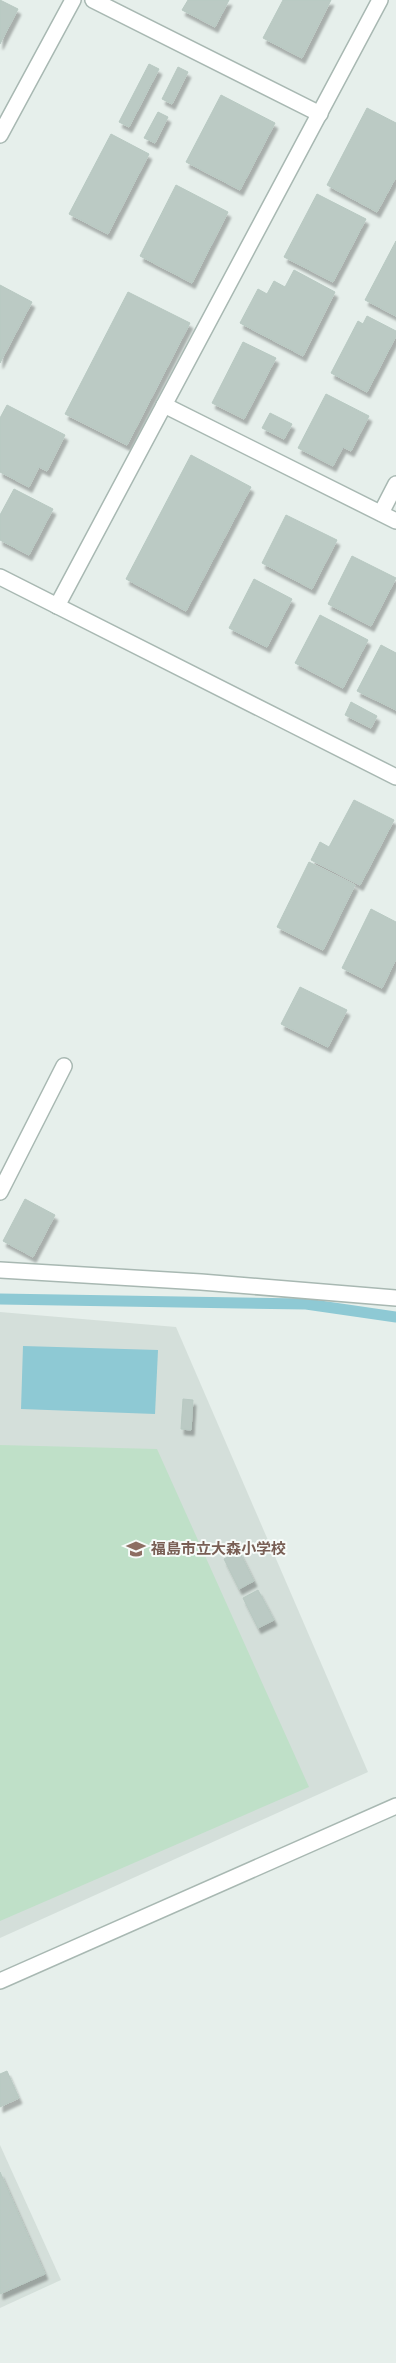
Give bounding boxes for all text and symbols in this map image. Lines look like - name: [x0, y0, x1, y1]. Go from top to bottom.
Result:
- school or university icon: 福島市立大森小学校: [125, 1538, 147, 1560]
- place label: 福島市立大森小学校: [150, 1539, 286, 1557]

